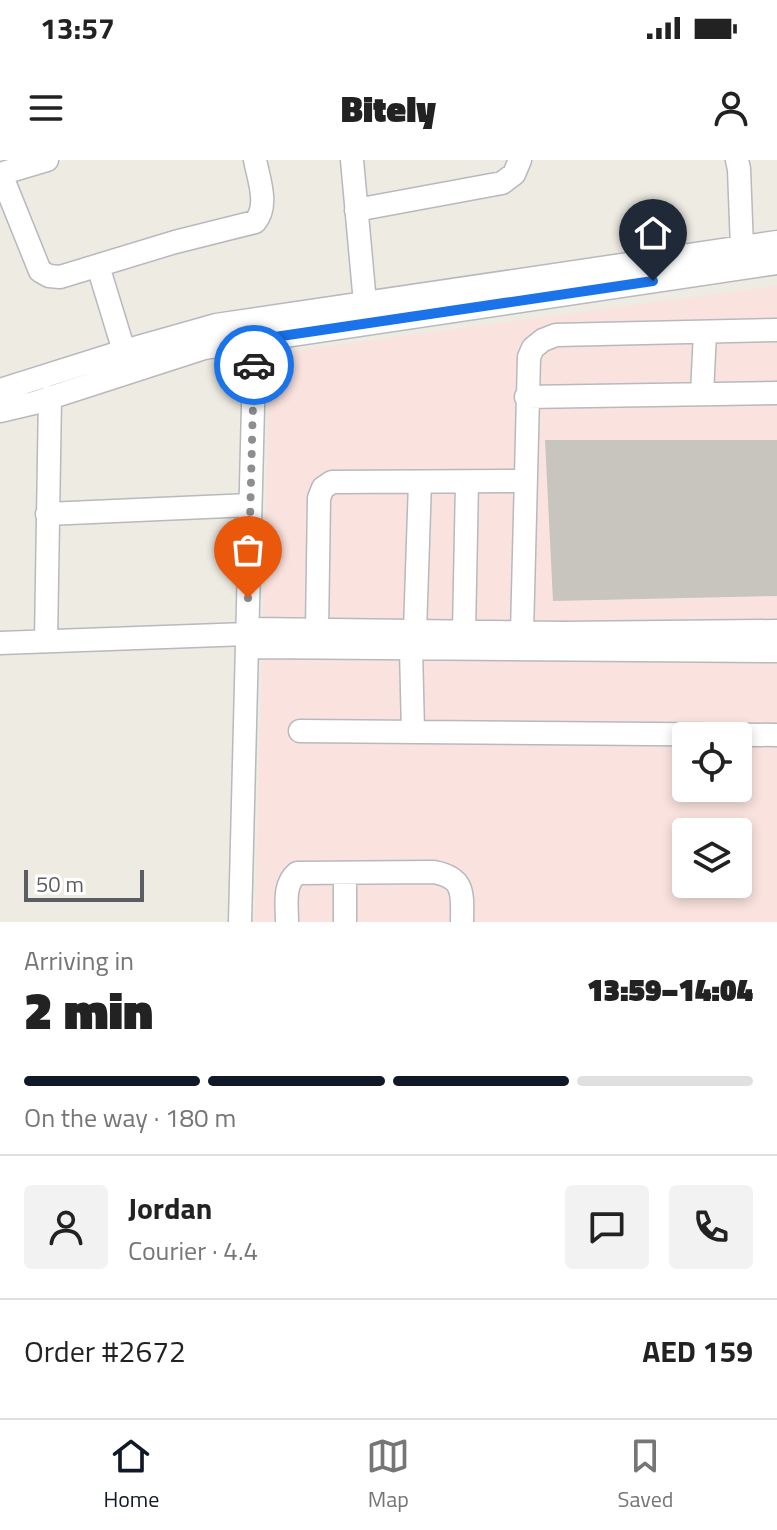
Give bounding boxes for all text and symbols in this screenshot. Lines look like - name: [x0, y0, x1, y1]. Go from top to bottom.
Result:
- text: 13:57: [40, 5, 115, 51]
- text: Bitely: [341, 81, 436, 136]
- icon: menu: [24, 86, 68, 130]
- icon: person: [709, 86, 753, 130]
- pin: [619, 199, 687, 281]
- icon: home: [631, 211, 675, 255]
- courier: [214, 325, 294, 405]
- icon: car: [232, 343, 276, 387]
- pin: [214, 516, 282, 598]
- icon: bag: [226, 528, 270, 572]
- map controls: [672, 722, 752, 898]
- button: locate: [672, 722, 752, 802]
- button: layers: [672, 818, 752, 898]
- scale bar: [24, 866, 144, 902]
- text: 50 m: [36, 867, 84, 901]
- text: Arriving in: [24, 941, 134, 980]
- text: 13:59–14:04: [587, 967, 753, 1013]
- text: 2 min: [24, 970, 153, 1049]
- text: On the way · 180 m: [24, 1098, 236, 1137]
- button: person: [24, 1185, 108, 1269]
- text: Jordan: [128, 1185, 212, 1231]
- button: chat: [565, 1185, 649, 1269]
- button: phone: [669, 1185, 753, 1269]
- text: Courier · 4.4: [128, 1231, 258, 1270]
- text: Order #2672: [24, 1328, 186, 1374]
- text: AED 159: [642, 1328, 753, 1374]
- tab: Home: [104, 1434, 159, 1516]
- tab: Map: [366, 1434, 410, 1516]
- tab: Saved: [617, 1434, 673, 1516]

